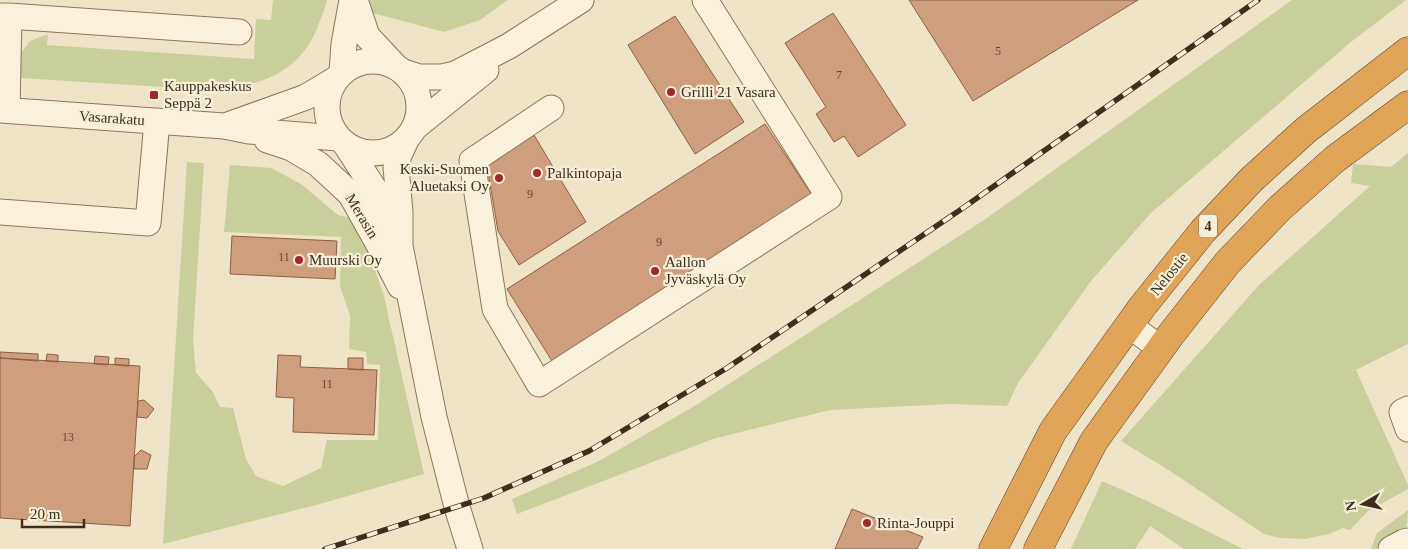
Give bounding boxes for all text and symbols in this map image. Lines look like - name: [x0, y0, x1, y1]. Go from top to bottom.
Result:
- house number: 5: [995, 44, 1001, 58]
- house number: 7: [836, 68, 842, 82]
- place label: Kauppakeskus Seppä 2: [164, 78, 252, 111]
- place label: Grilli 21 Vasara: [681, 84, 776, 100]
- marker: Grilli 21 Vasara: [665, 86, 677, 98]
- marker: Kauppakeskus Seppä 2: [148, 89, 160, 101]
- street label: Vasarakatu: [79, 108, 146, 128]
- place label: Keski-Suomen Aluetaksi Oy: [400, 161, 489, 194]
- place label: Palkintopaja: [547, 165, 622, 181]
- marker: Palkintopaja: [531, 167, 543, 179]
- marker: Keski-Suomen Aluetaksi Oy: [493, 172, 505, 184]
- house number: 9: [527, 187, 533, 201]
- street label: Merasin: [342, 191, 382, 242]
- road number: 4: [1199, 215, 1217, 238]
- house number: 9: [656, 235, 662, 249]
- street label: Nelostie: [1147, 249, 1191, 298]
- house number: 11: [278, 250, 290, 264]
- place label: Muurski Oy: [309, 252, 382, 268]
- marker: Muurski Oy: [293, 254, 305, 266]
- place label: Aallon Jyväskylä Oy: [665, 254, 747, 287]
- marker: Aallon Jyväskylä Oy: [649, 265, 661, 277]
- house number: 11: [321, 377, 333, 391]
- house number: 13: [62, 430, 74, 444]
- north arrow: [1338, 479, 1388, 529]
- scale bar: [22, 496, 85, 528]
- text: N: [1342, 500, 1359, 512]
- text: 20 m: [30, 506, 61, 522]
- place label: Rinta-Jouppi: [877, 515, 955, 531]
- marker: Rinta-Jouppi: [861, 517, 873, 529]

